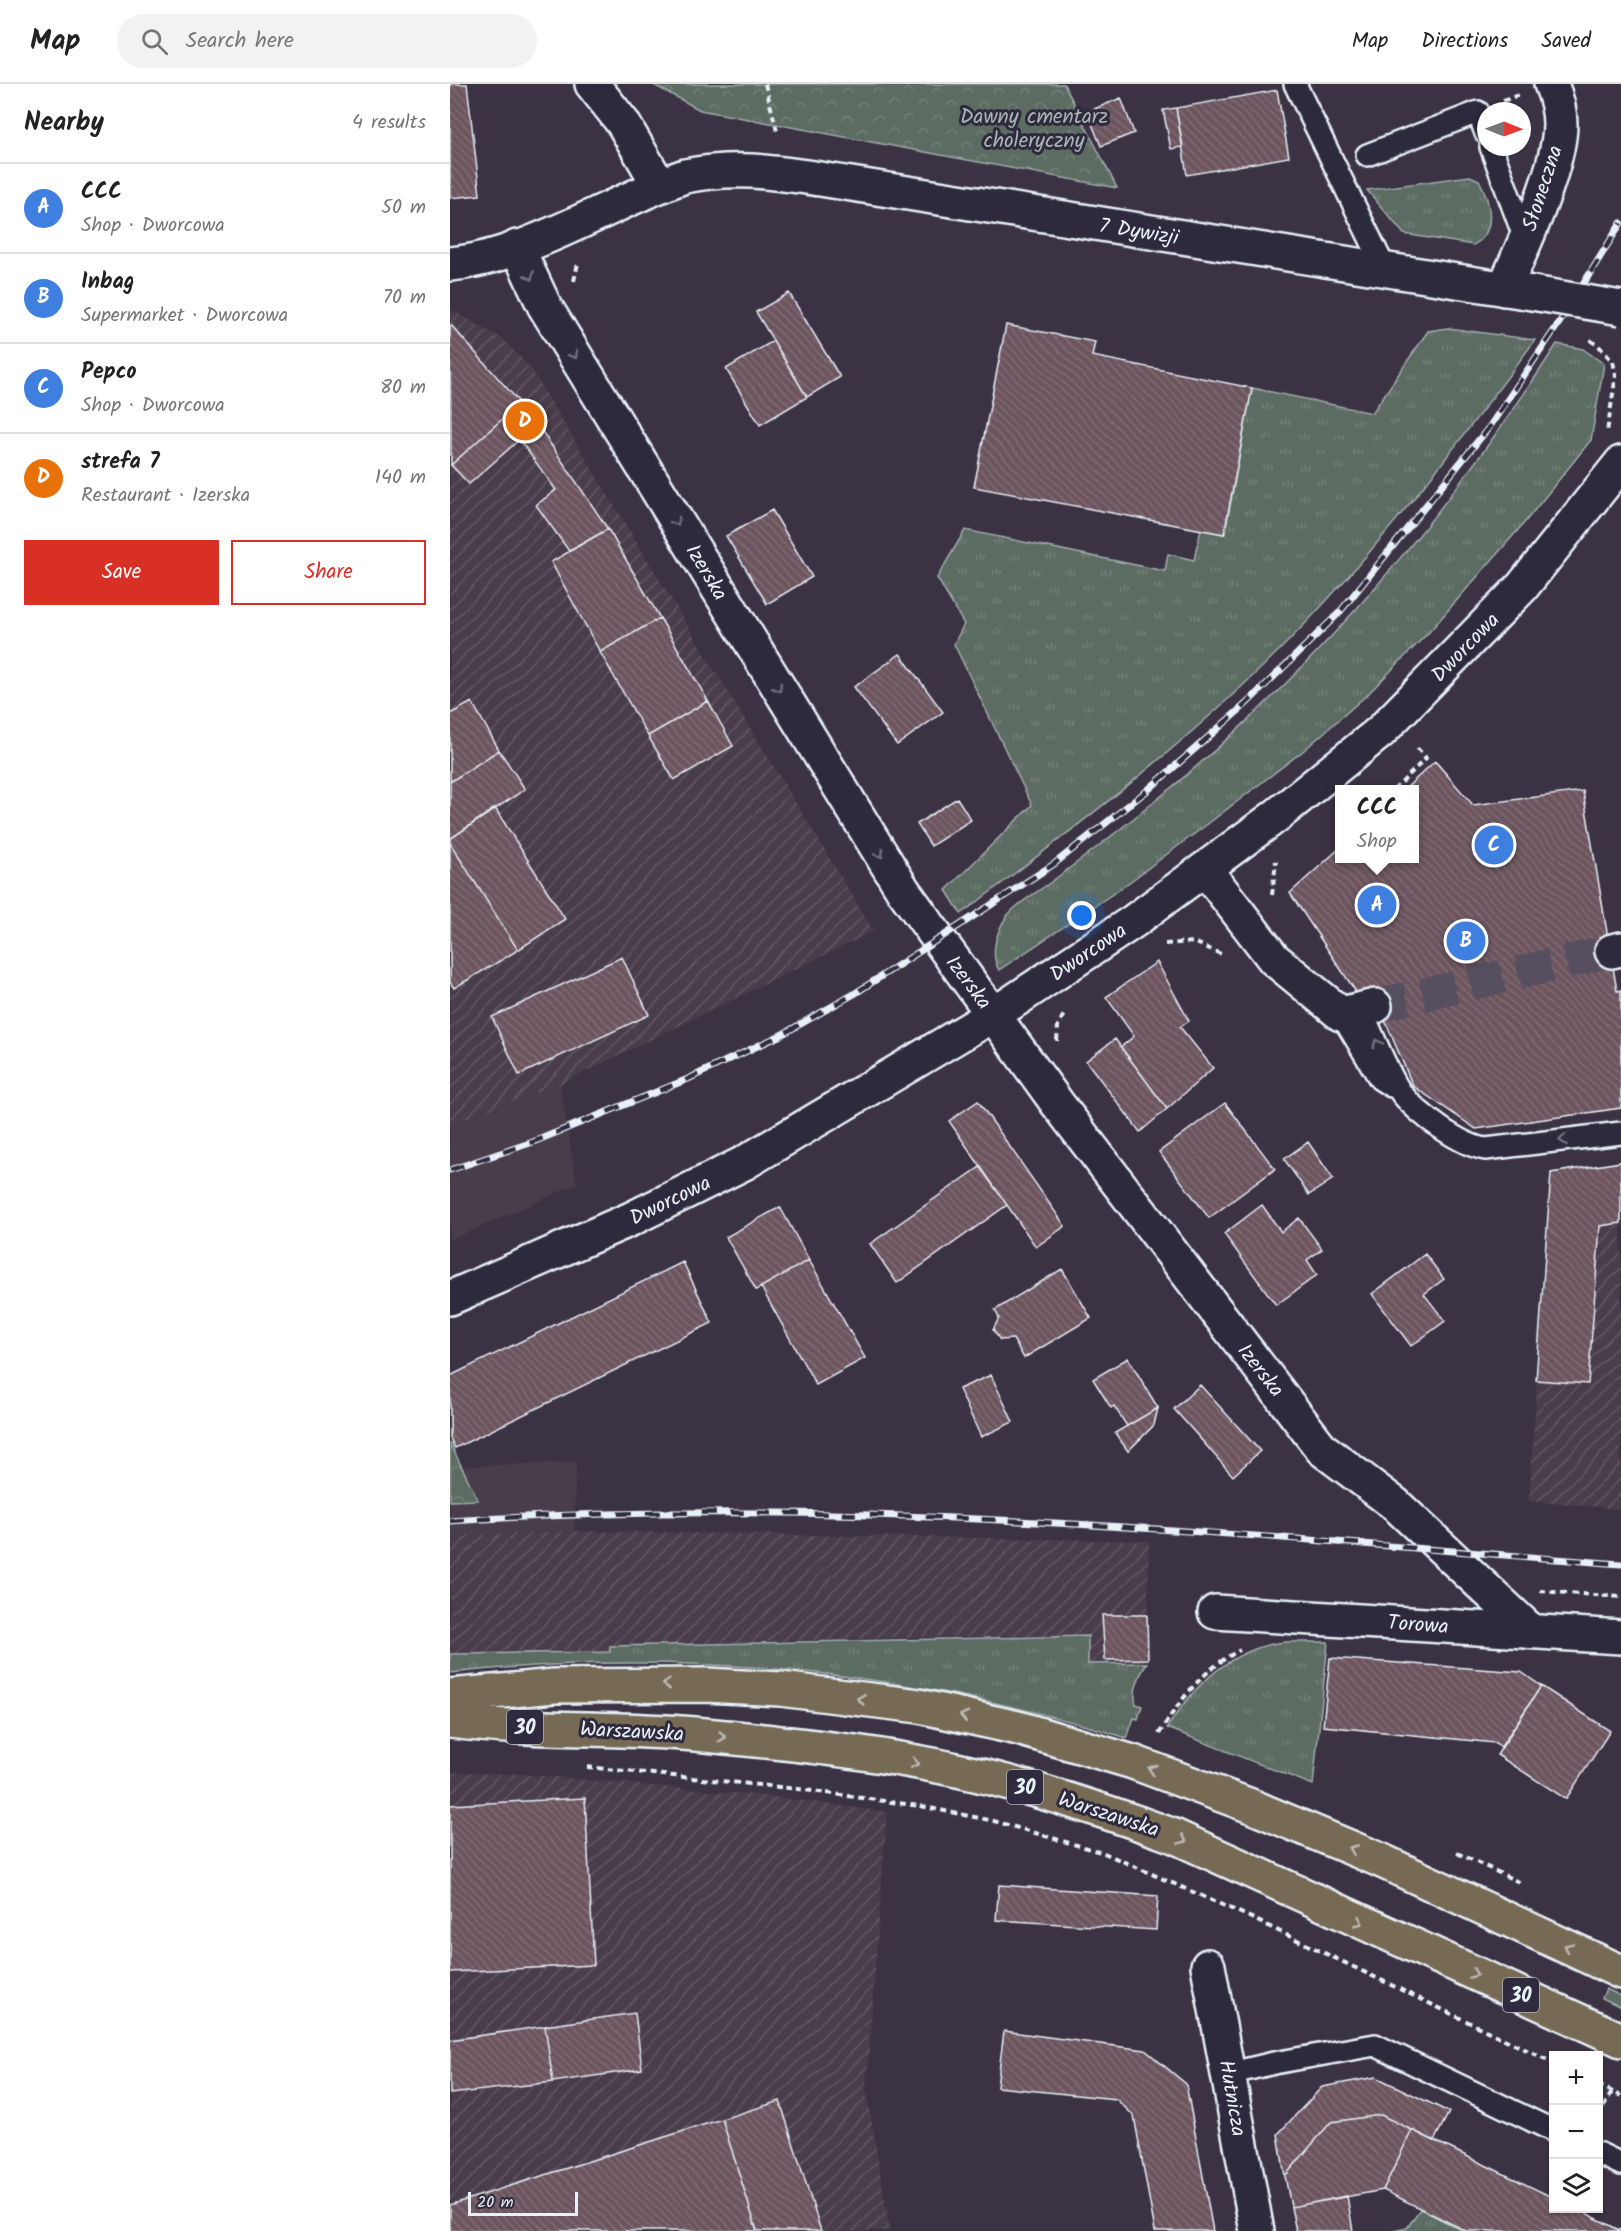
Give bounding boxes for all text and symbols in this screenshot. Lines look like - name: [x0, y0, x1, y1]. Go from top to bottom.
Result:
- search box: [117, 14, 537, 68]
- text: Map: [30, 19, 81, 64]
- text: Search here: [186, 24, 294, 59]
- icon: search: [138, 25, 171, 58]
- text: Map: [1352, 25, 1388, 58]
- text: Directions: [1421, 25, 1508, 58]
- text: Saved: [1541, 25, 1591, 58]
- park label: Dawny cmentarz choleryczny: [960, 101, 1108, 158]
- text: Nearby: [24, 102, 104, 144]
- north arrow: [1477, 102, 1531, 156]
- text: 4 results: [352, 107, 426, 139]
- street label: Słoneczna: [1514, 141, 1573, 236]
- text: CCC: [81, 175, 122, 210]
- text: A: [37, 192, 50, 224]
- text: 50 m: [381, 192, 426, 224]
- text: Shop · Dworcowa: [81, 210, 225, 242]
- street label: 7 Dywizji: [1097, 210, 1182, 255]
- text: Inbag: [81, 265, 134, 300]
- one-way arrow: [523, 270, 535, 281]
- text: B: [37, 282, 50, 314]
- text: 70 m: [383, 282, 426, 314]
- text: Supermarket · Dworcowa: [81, 300, 288, 332]
- one-way arrow: [567, 349, 579, 359]
- text: Pepco: [81, 355, 136, 390]
- text: C: [37, 372, 50, 404]
- text: 80 m: [380, 372, 426, 404]
- text: Shop · Dworcowa: [81, 390, 225, 422]
- pin: D: [506, 398, 544, 444]
- text: strefa 7: [81, 445, 160, 480]
- text: D: [37, 462, 50, 494]
- text: 140 m: [375, 462, 426, 494]
- text: Restaurant · Izerska: [81, 480, 250, 512]
- one-way arrow: [669, 516, 681, 526]
- street label: Izerska: [676, 538, 736, 607]
- button: Save: [24, 540, 219, 605]
- button: Share: [231, 540, 426, 605]
- street label: Dworcowa: [1424, 605, 1508, 691]
- one-way arrow: [770, 682, 782, 692]
- popup: [1335, 785, 1419, 863]
- text: CCC: [1357, 791, 1397, 826]
- pin: C: [1474, 822, 1514, 867]
- text: Shop: [1357, 826, 1397, 858]
- one-way arrow: [873, 847, 884, 858]
- pin: A: [1358, 882, 1396, 928]
- your location: [1067, 901, 1096, 930]
- street label: Dworcowa: [1044, 915, 1134, 991]
- pin: B: [1446, 918, 1486, 964]
- street label: Izerska: [936, 949, 999, 1017]
- one-way arrow: [1373, 1038, 1385, 1049]
- one-way arrow: [1558, 1133, 1568, 1146]
- street label: Dworcowa: [624, 1167, 717, 1235]
- street label: Izerska: [1228, 1337, 1292, 1405]
- street label: Torowa: [1386, 1607, 1450, 1644]
- one-way arrow: [662, 1678, 671, 1690]
- one-way arrow: [857, 1693, 866, 1705]
- road number: 30: [507, 1710, 543, 1744]
- one-way arrow: [960, 1710, 970, 1723]
- street label: Warszawska: [579, 1713, 685, 1752]
- one-way arrow: [717, 1730, 727, 1743]
- one-way arrow: [911, 1756, 920, 1768]
- one-way arrow: [1147, 1764, 1158, 1777]
- road number: 30: [1007, 1770, 1043, 1804]
- street label: Warszawska: [1054, 1784, 1163, 1847]
- one-way arrow: [1177, 1832, 1188, 1844]
- one-way arrow: [1348, 1844, 1359, 1856]
- one-way arrow: [1353, 1915, 1364, 1927]
- one-way arrow: [1564, 1942, 1575, 1954]
- one-way arrow: [1468, 1967, 1479, 1979]
- road number: 30: [1503, 1978, 1539, 2012]
- map controls: [1549, 2051, 1603, 2213]
- button: +: [1549, 2051, 1603, 2105]
- street label: Hutnicza: [1209, 2058, 1254, 2139]
- button: −: [1549, 2105, 1603, 2159]
- button: layers: [1549, 2159, 1603, 2213]
- scale bar: [468, 2189, 578, 2216]
- text: 20 m: [477, 2190, 513, 2215]

